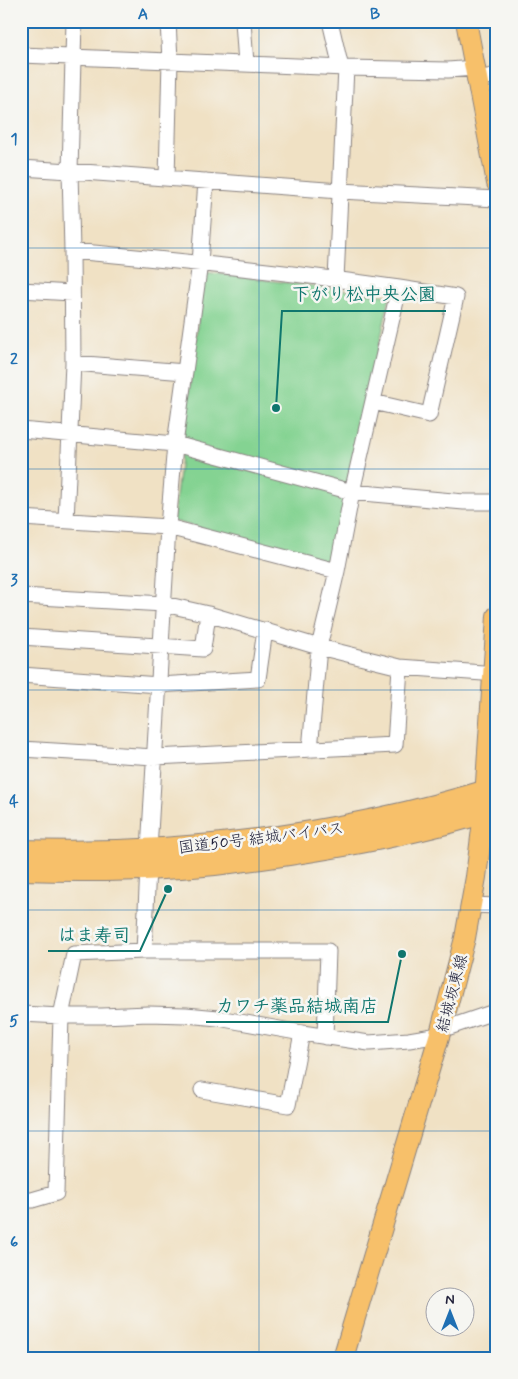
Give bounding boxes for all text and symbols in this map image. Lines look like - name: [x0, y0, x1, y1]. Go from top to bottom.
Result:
- text: A: [138, 4, 148, 25]
- text: B: [370, 4, 380, 25]
- text: 1: [10, 129, 18, 150]
- callout: 下がり松中央公園: [282, 278, 446, 311]
- text: 下がり松中央公園: [292, 283, 436, 307]
- text: 2: [10, 349, 18, 370]
- text: 3: [10, 570, 18, 591]
- text: 4: [9, 791, 19, 812]
- street label: 国道50号 結城バイパス: [177, 818, 345, 859]
- callout: はま寿司: [48, 918, 140, 951]
- text: はま寿司: [58, 924, 130, 948]
- street label: 結城坂東線: [432, 952, 473, 1035]
- callout: カワチ薬品結城南店: [206, 989, 388, 1022]
- text: カワチ薬品結城南店: [216, 995, 378, 1019]
- text: 5: [9, 1011, 19, 1032]
- text: 6: [10, 1232, 18, 1253]
- north arrow: [426, 1286, 476, 1336]
- text: N: [445, 1291, 455, 1309]

